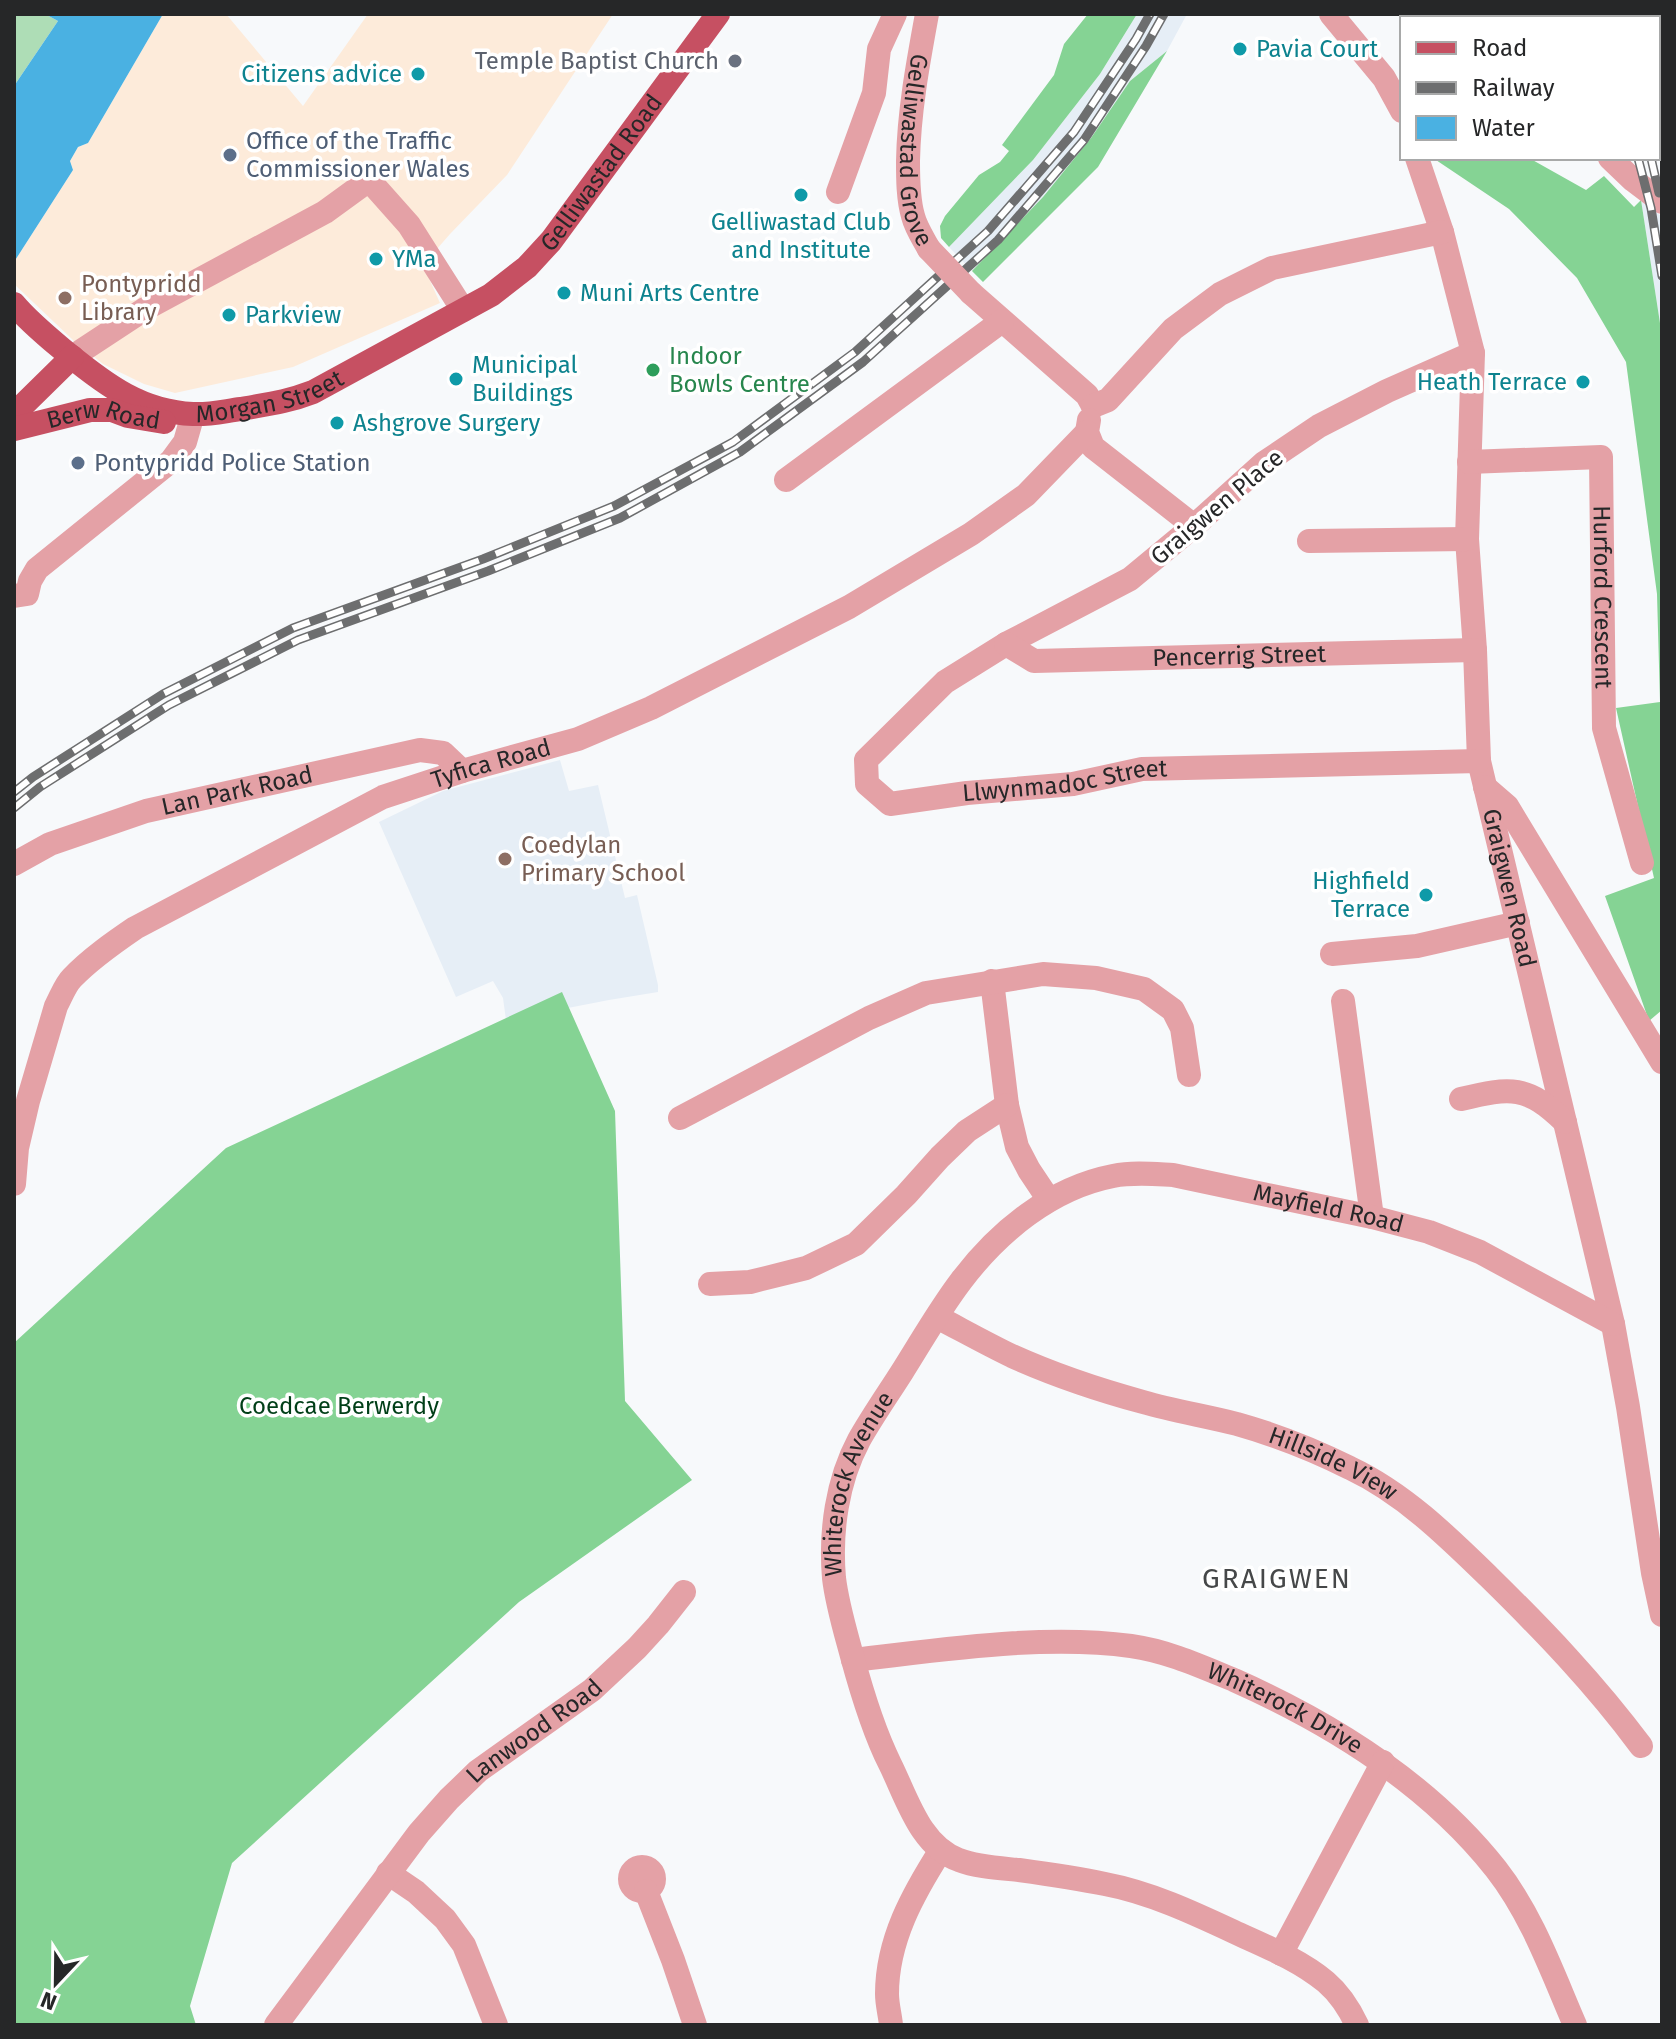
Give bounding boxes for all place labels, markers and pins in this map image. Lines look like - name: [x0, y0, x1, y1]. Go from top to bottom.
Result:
- place label: Pavia Court: [1256, 35, 1379, 63]
- marker: Pavia Court: [1231, 40, 1249, 58]
- place label: Temple Baptist Church: [475, 47, 719, 75]
- marker: Temple Baptist Church: [726, 52, 744, 70]
- place label: Citizens advice: [241, 60, 402, 88]
- marker: Citizens advice: [409, 65, 427, 83]
- place label: Office of the Traffic Commissioner Wales: [246, 127, 470, 183]
- marker: Office of the Traffic Commissioner Wales: [221, 146, 239, 164]
- marker: Gelliwastad Club and Institute: [792, 186, 810, 204]
- place label: Gelliwastad Club and Institute: [711, 208, 891, 264]
- place label: YMa: [392, 245, 437, 273]
- marker: YMa: [367, 250, 385, 268]
- place label: Pontypridd Library: [81, 270, 202, 326]
- place label: Muni Arts Centre: [580, 279, 759, 307]
- marker: Muni Arts Centre: [555, 284, 573, 302]
- marker: Pontypridd Library: [56, 289, 74, 307]
- place label: Parkview: [245, 301, 341, 329]
- marker: Parkview: [220, 306, 238, 324]
- place label: Indoor Bowls Centre: [669, 342, 810, 398]
- place label: Municipal Buildings: [472, 351, 578, 407]
- marker: Indoor Bowls Centre: [644, 361, 662, 379]
- place label: Heath Terrace: [1417, 368, 1567, 396]
- marker: Municipal Buildings: [447, 370, 465, 388]
- marker: Heath Terrace: [1574, 373, 1592, 391]
- place label: Ashgrove Surgery: [353, 409, 541, 437]
- marker: Ashgrove Surgery: [328, 414, 346, 432]
- place label: Pontypridd Police Station: [94, 449, 371, 477]
- marker: Pontypridd Police Station: [69, 454, 87, 472]
- place label: Coedylan Primary School: [521, 831, 685, 887]
- marker: Coedylan Primary School: [496, 850, 514, 868]
- place label: Highfield Terrace: [1312, 867, 1410, 923]
- marker: Highfield Terrace: [1417, 886, 1435, 904]

